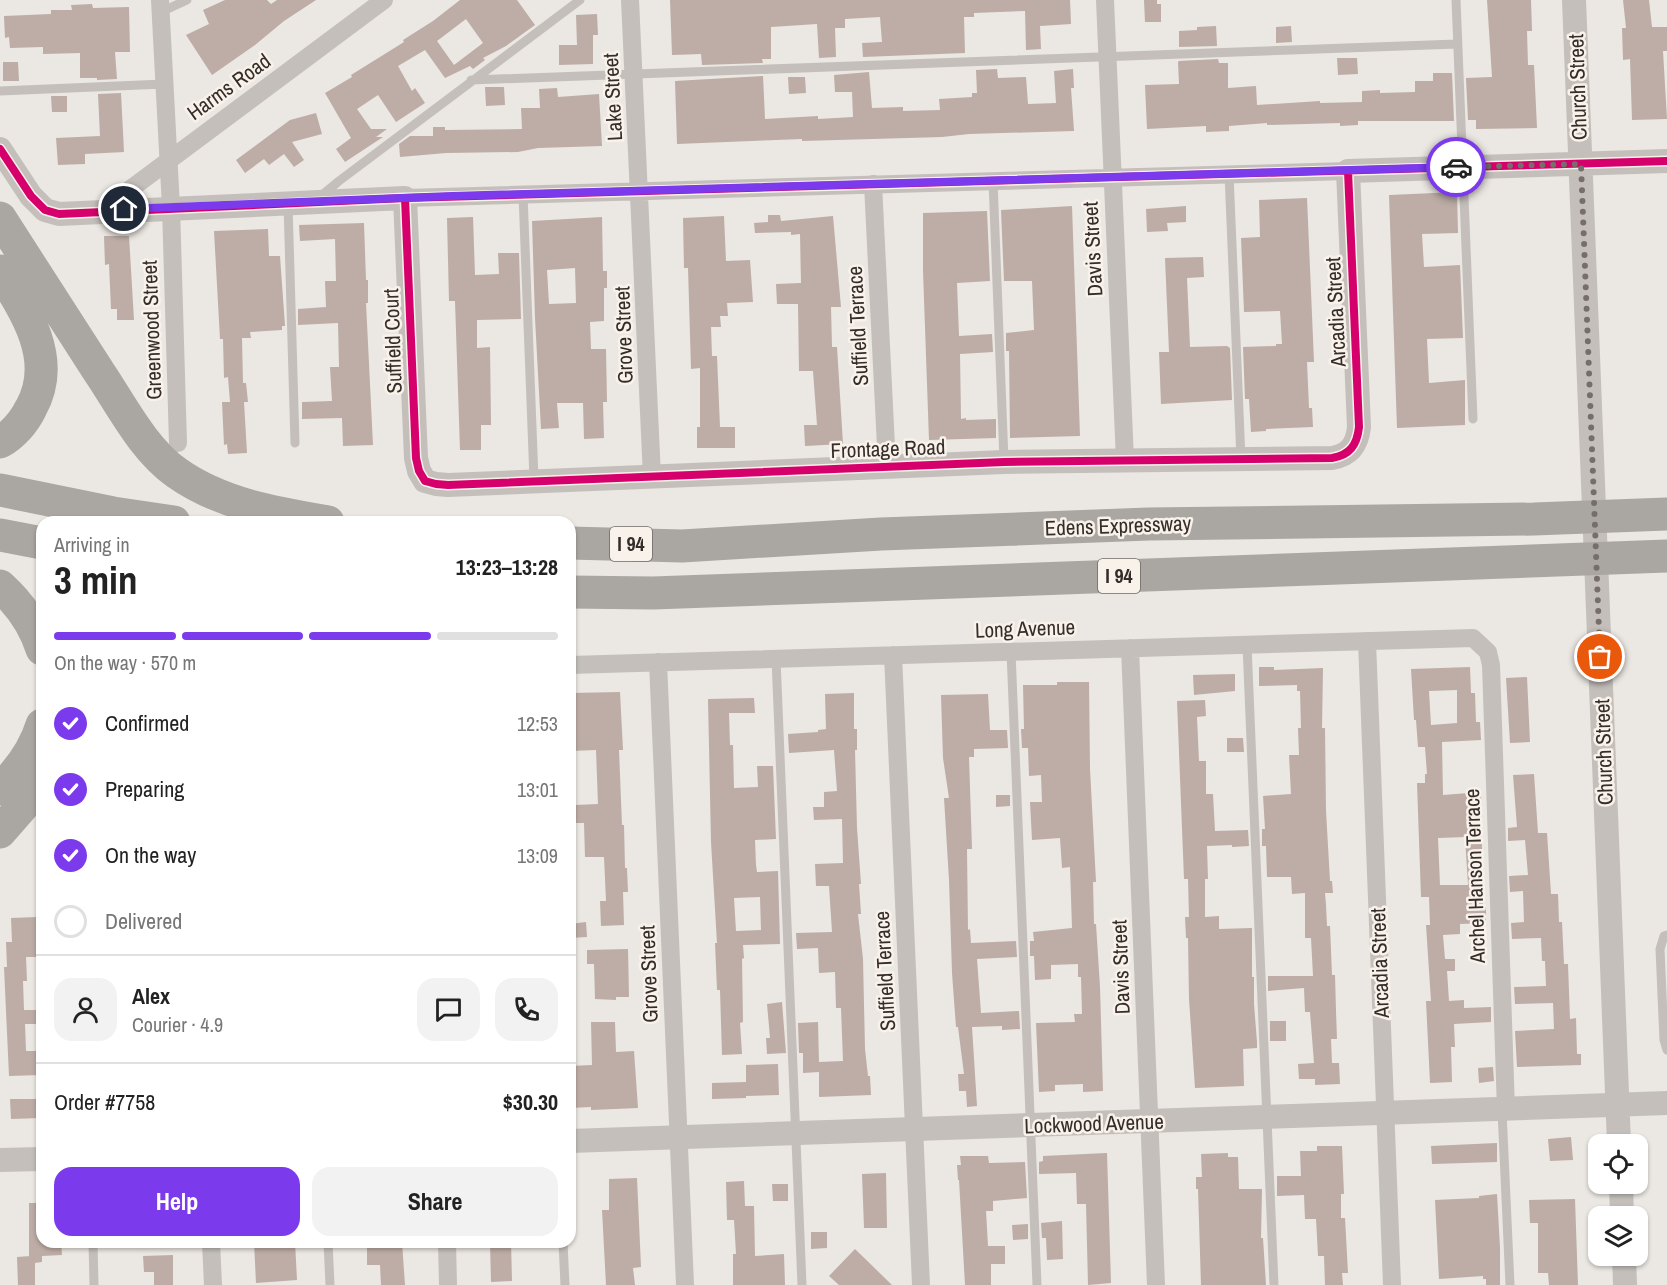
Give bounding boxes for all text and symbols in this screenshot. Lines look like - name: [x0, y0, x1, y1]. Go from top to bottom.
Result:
- street label: Church Street: [1561, 33, 1594, 141]
- street label: Harms Road: [181, 46, 276, 127]
- street label: Lake Street: [596, 52, 629, 142]
- courier: [1426, 137, 1486, 197]
- icon: car: [1440, 151, 1473, 184]
- pin: [98, 183, 149, 234]
- icon: home: [107, 192, 140, 225]
- street label: Davis Street: [1076, 201, 1109, 297]
- street label: Arcadia Street: [1318, 256, 1353, 369]
- street label: Greenwood Street: [135, 259, 168, 400]
- street label: Suffield Terrace: [840, 265, 875, 387]
- street label: Grove Street: [607, 286, 640, 384]
- street label: Suffield Court: [376, 288, 409, 394]
- street label: Frontage Road: [830, 432, 946, 465]
- street label: Edens Expressway: [1044, 508, 1192, 543]
- road number: I 94: [610, 527, 652, 561]
- text: Arriving in: [54, 531, 130, 558]
- text: 13:23–13:28: [456, 552, 558, 582]
- text: 3 min: [54, 554, 138, 606]
- road number: I 94: [1098, 559, 1140, 593]
- street label: Long Avenue: [974, 612, 1076, 645]
- pin: [1574, 631, 1625, 682]
- icon: bag: [1583, 640, 1616, 673]
- text: On the way · 570 m: [54, 649, 196, 676]
- street label: Church Street: [1587, 698, 1620, 806]
- icon: check: [54, 707, 87, 740]
- text: Confirmed: [105, 708, 189, 738]
- text: 12:53: [517, 710, 558, 737]
- icon: check: [54, 773, 87, 806]
- text: Preparing: [105, 774, 184, 804]
- text: 13:01: [517, 776, 558, 803]
- street label: Archel Hanson Terrace: [1457, 788, 1492, 965]
- icon: check: [54, 839, 87, 872]
- text: On the way: [105, 840, 196, 870]
- text: 13:09: [517, 842, 558, 869]
- text: Delivered: [105, 906, 182, 936]
- street label: Arcadia Street: [1363, 907, 1396, 1020]
- street label: Suffield Terrace: [867, 910, 902, 1032]
- street label: Davis Street: [1104, 919, 1137, 1015]
- street label: Grove Street: [632, 925, 665, 1023]
- button: person: [54, 978, 117, 1041]
- button: chat: [417, 978, 480, 1041]
- button: phone: [495, 978, 558, 1041]
- text: Alex: [132, 981, 170, 1011]
- text: Courier · 4.9: [132, 1011, 223, 1038]
- text: Order #7758: [54, 1087, 155, 1117]
- text: $30.30: [503, 1087, 558, 1117]
- street label: Lockwood Avenue: [1024, 1107, 1164, 1140]
- map controls: [1588, 1134, 1648, 1266]
- button: locate: [1588, 1134, 1648, 1194]
- button: Help: [54, 1167, 300, 1236]
- button: Share: [312, 1167, 558, 1236]
- button: layers: [1588, 1206, 1648, 1266]

